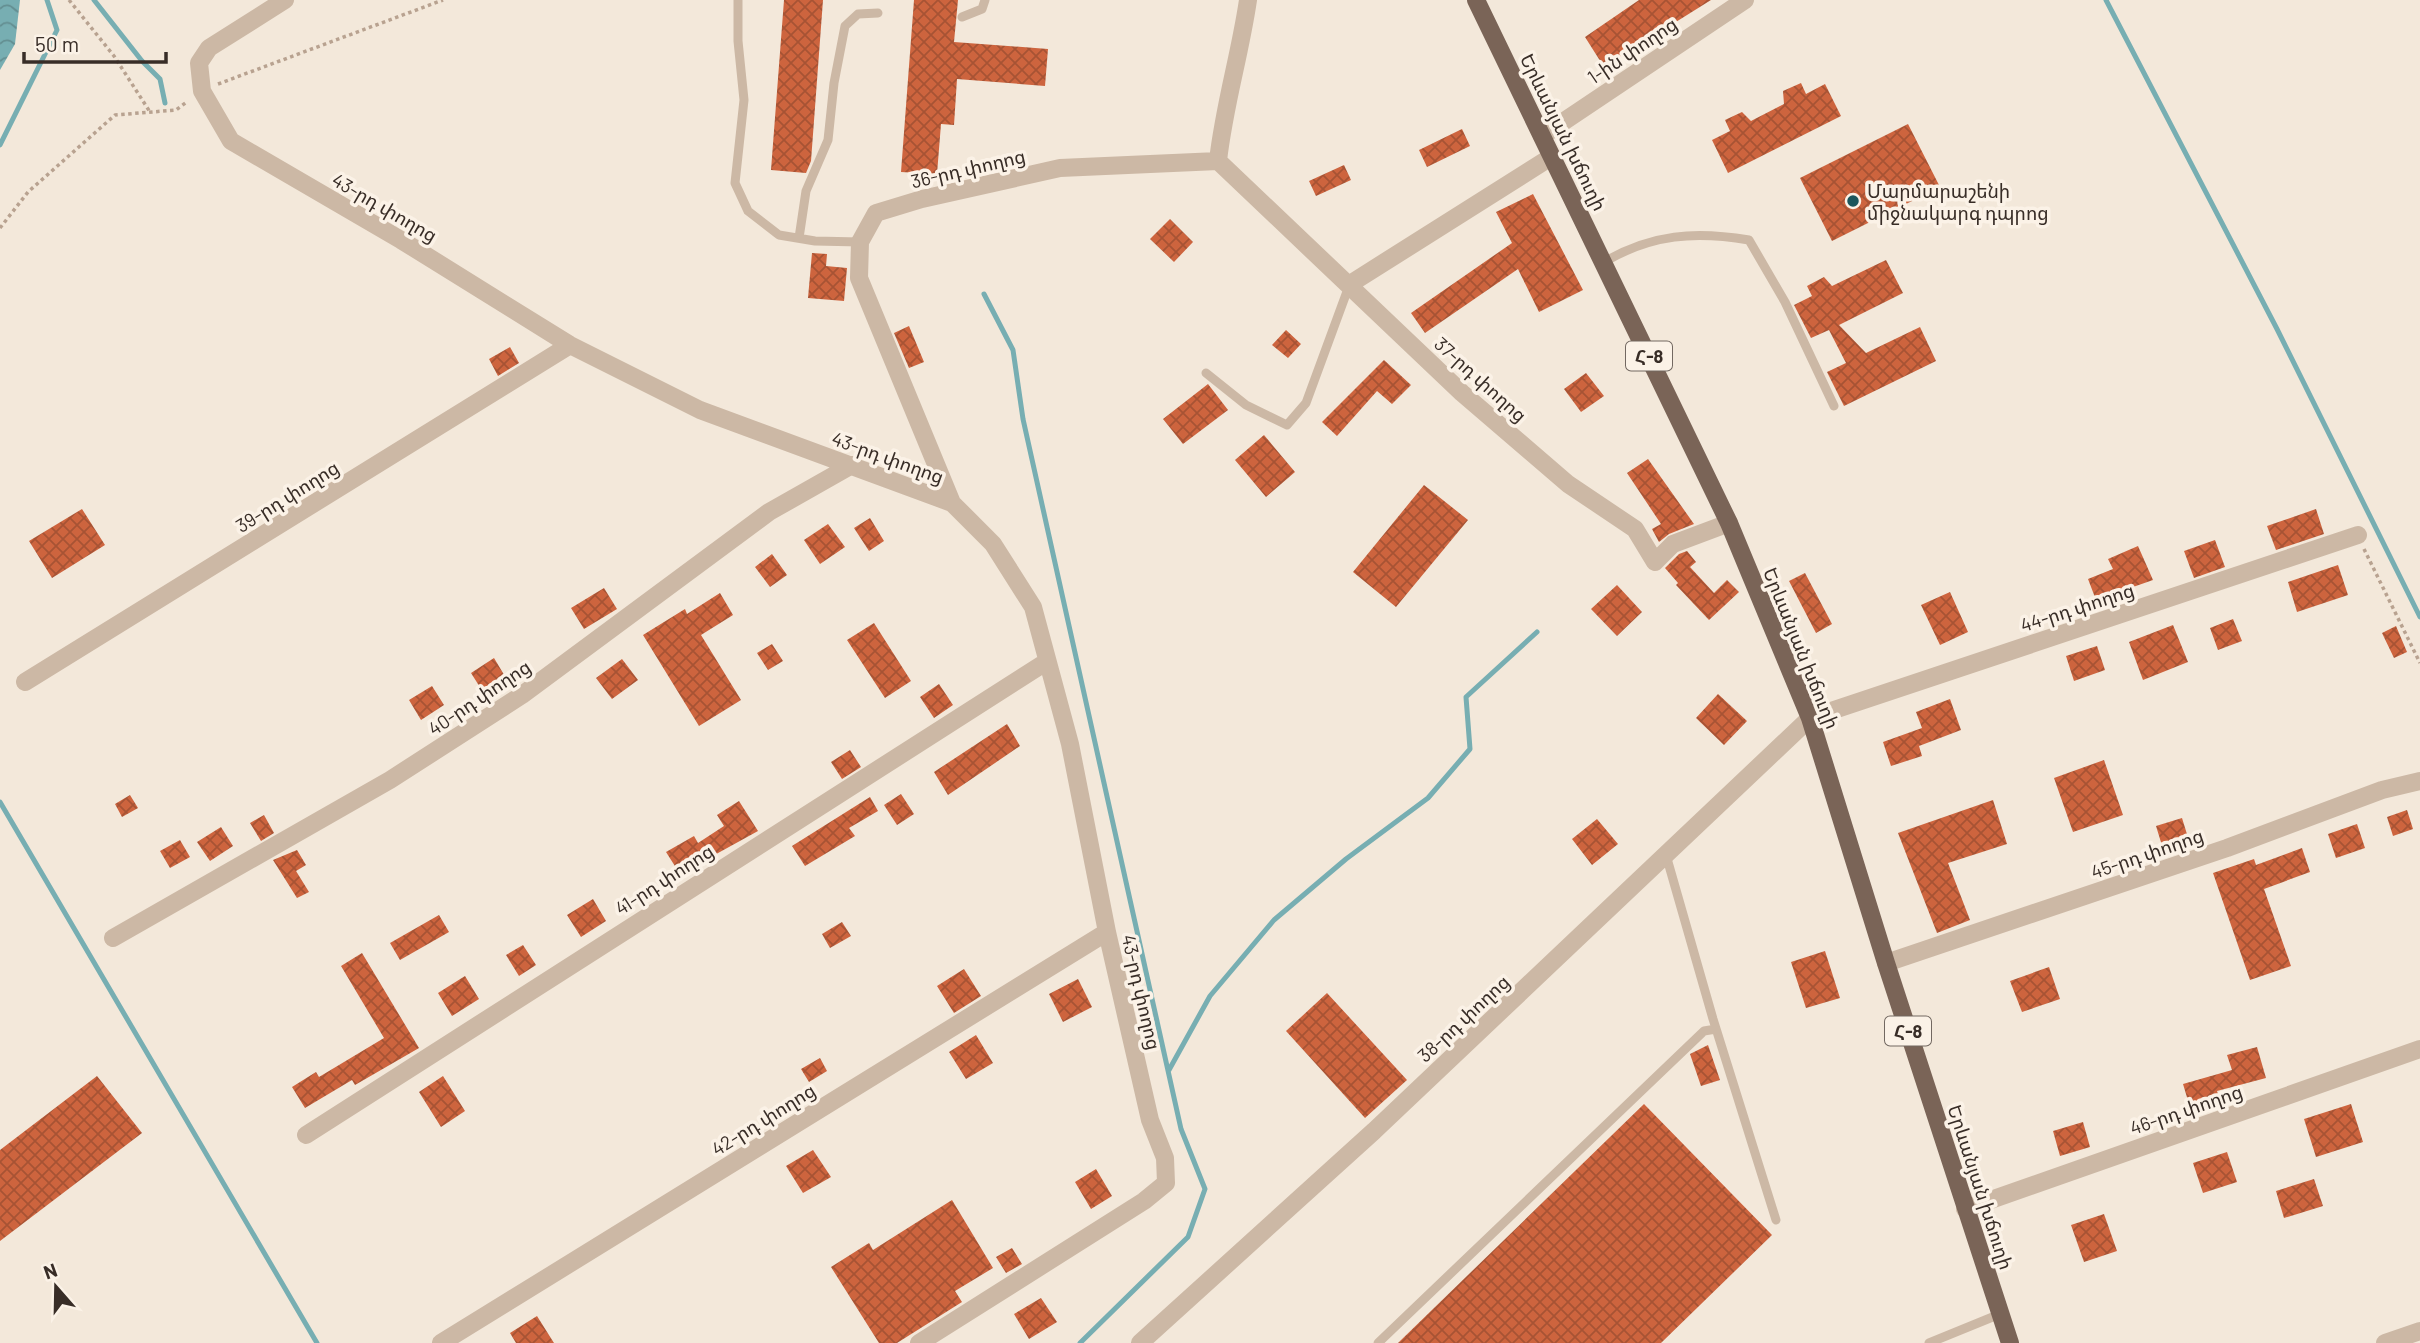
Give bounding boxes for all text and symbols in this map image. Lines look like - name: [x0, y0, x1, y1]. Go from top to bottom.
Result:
- street label: 1-ին փողոց: [1583, 12, 1682, 89]
- scale bar: [24, 21, 166, 65]
- text: 50 m: [35, 31, 79, 56]
- street label: Երևանյան խճուղի: [1515, 50, 1612, 215]
- street label: 36-րդ փողոց: [908, 144, 1028, 193]
- street label: 43-րդ փողոց: [328, 168, 442, 247]
- place label: Մարմարաշենի միջնակարգ դպրոց: [1867, 179, 2049, 225]
- marker: Մարմարաշենի միջնակարգ դպրոց: [1845, 193, 1861, 209]
- street label: 37-րդ փողոց: [1429, 332, 1532, 427]
- road number: Հ-8: [1626, 342, 1672, 370]
- street label: 43-րդ փողոց: [828, 426, 947, 489]
- street label: 39-րդ փողոց: [231, 455, 343, 538]
- street label: Երևանյան խճուղի: [1758, 564, 1845, 732]
- street label: 44-րդ փողոց: [2017, 578, 2137, 637]
- street label: 40-րդ փողոց: [423, 654, 535, 741]
- street label: 45-րդ փողոց: [2088, 823, 2207, 884]
- street label: 41-րդ փողոց: [610, 839, 718, 920]
- street label: 43-րդ փողոց: [1117, 932, 1166, 1052]
- street label: 38-րդ փողոց: [1412, 970, 1514, 1067]
- road number: Հ-8: [1885, 1016, 1931, 1046]
- street label: 42-րդ փողոց: [707, 1078, 820, 1161]
- street label: 46-րդ փողոց: [2127, 1079, 2246, 1140]
- street label: Երևանյան խճուղի: [1943, 1102, 2019, 1273]
- north arrow: [21, 1252, 91, 1322]
- text: N: [40, 1258, 60, 1284]

